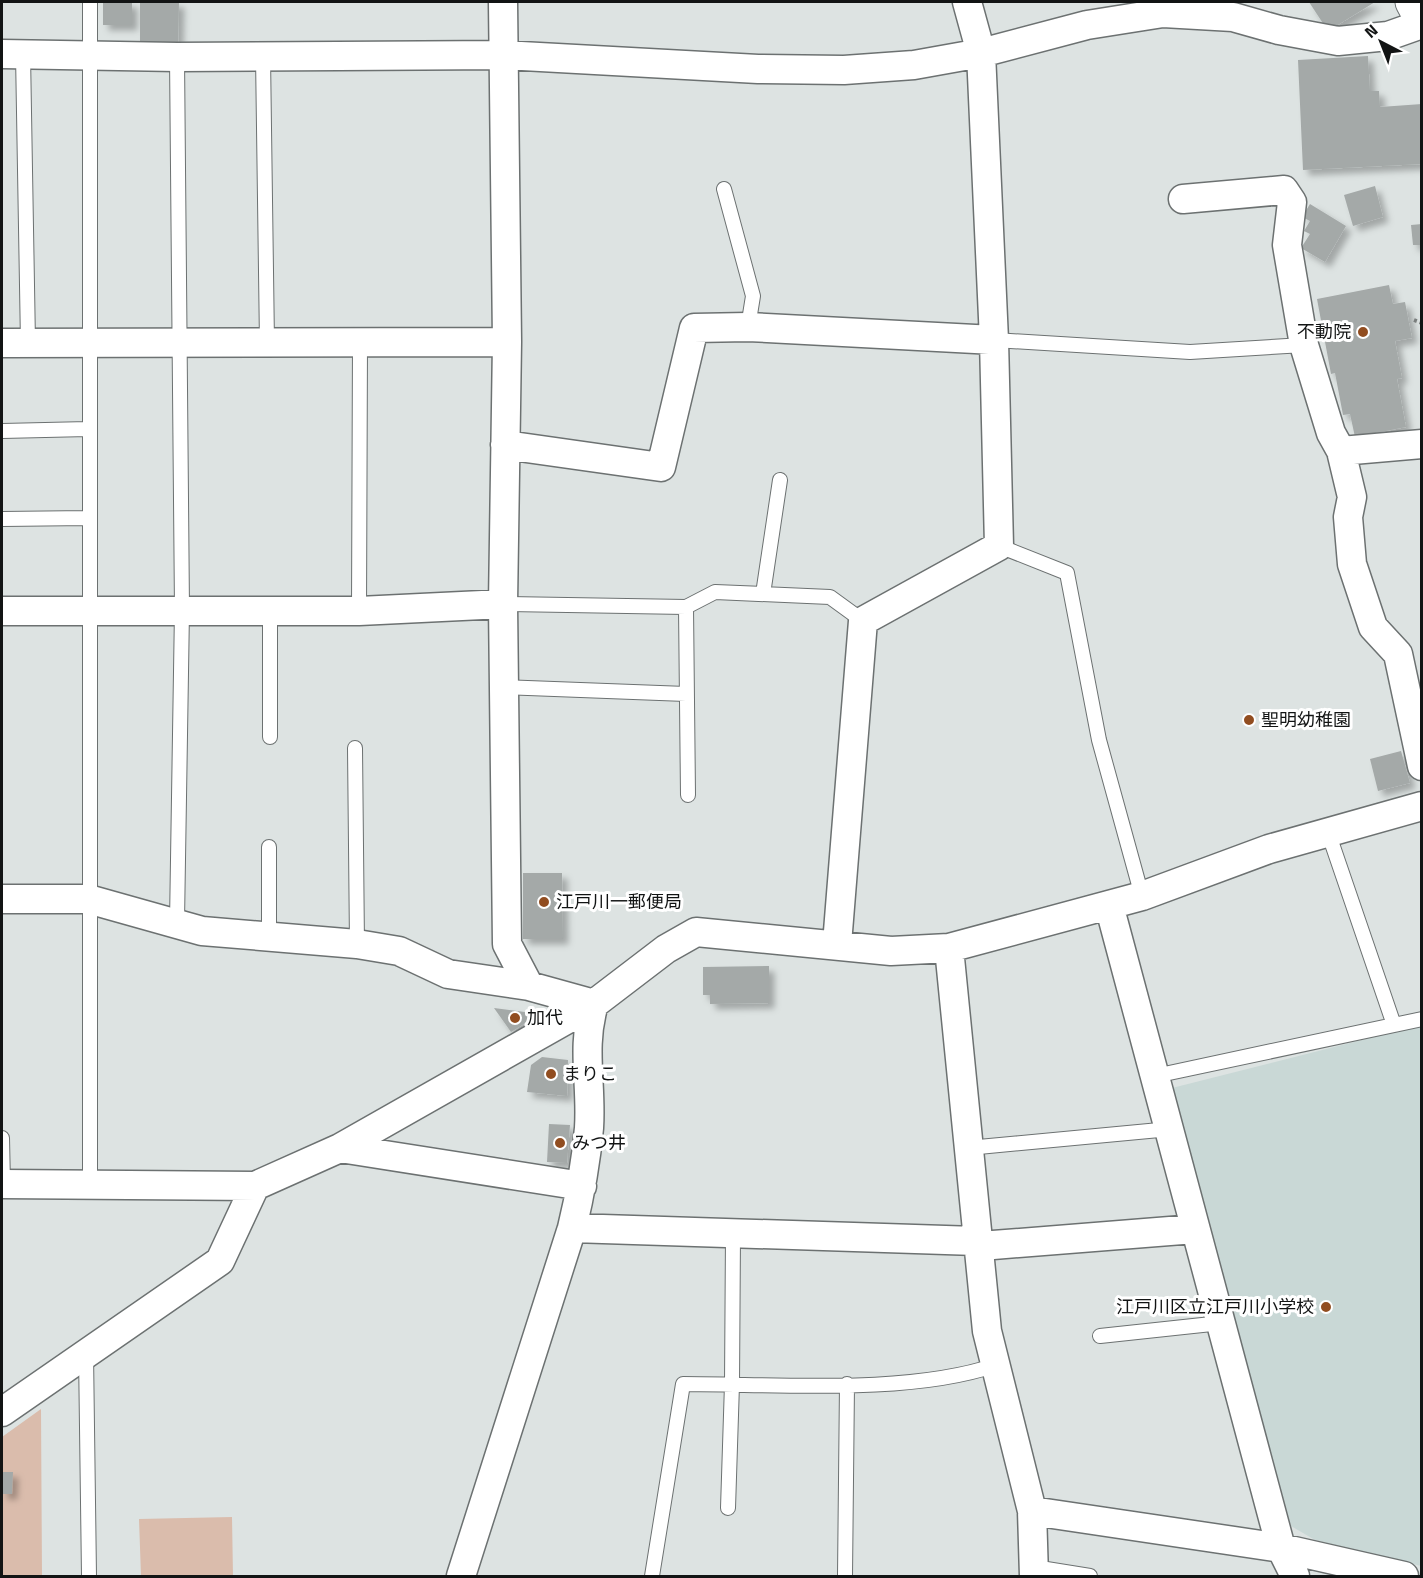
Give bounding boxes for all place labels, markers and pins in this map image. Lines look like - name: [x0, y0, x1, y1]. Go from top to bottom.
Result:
- place label: 不動院: [1297, 318, 1351, 345]
- marker: 不動院: [1356, 325, 1370, 339]
- place label: 聖明幼稚園: [1261, 706, 1351, 733]
- marker: 聖明幼稚園: [1242, 713, 1256, 727]
- place label: 江戸川一郵便局: [556, 888, 682, 915]
- marker: 江戸川一郵便局: [537, 895, 551, 909]
- place label: 加代: [527, 1004, 563, 1031]
- marker: 加代: [508, 1011, 522, 1025]
- place label: まりこ: [563, 1060, 617, 1087]
- marker: まりこ: [544, 1067, 558, 1081]
- place label: みつ井: [572, 1129, 626, 1156]
- marker: みつ井: [553, 1136, 567, 1150]
- place label: 江戸川区立江戸川小学校: [1116, 1293, 1314, 1320]
- marker: 江戸川区立江戸川小学校: [1319, 1300, 1333, 1314]

